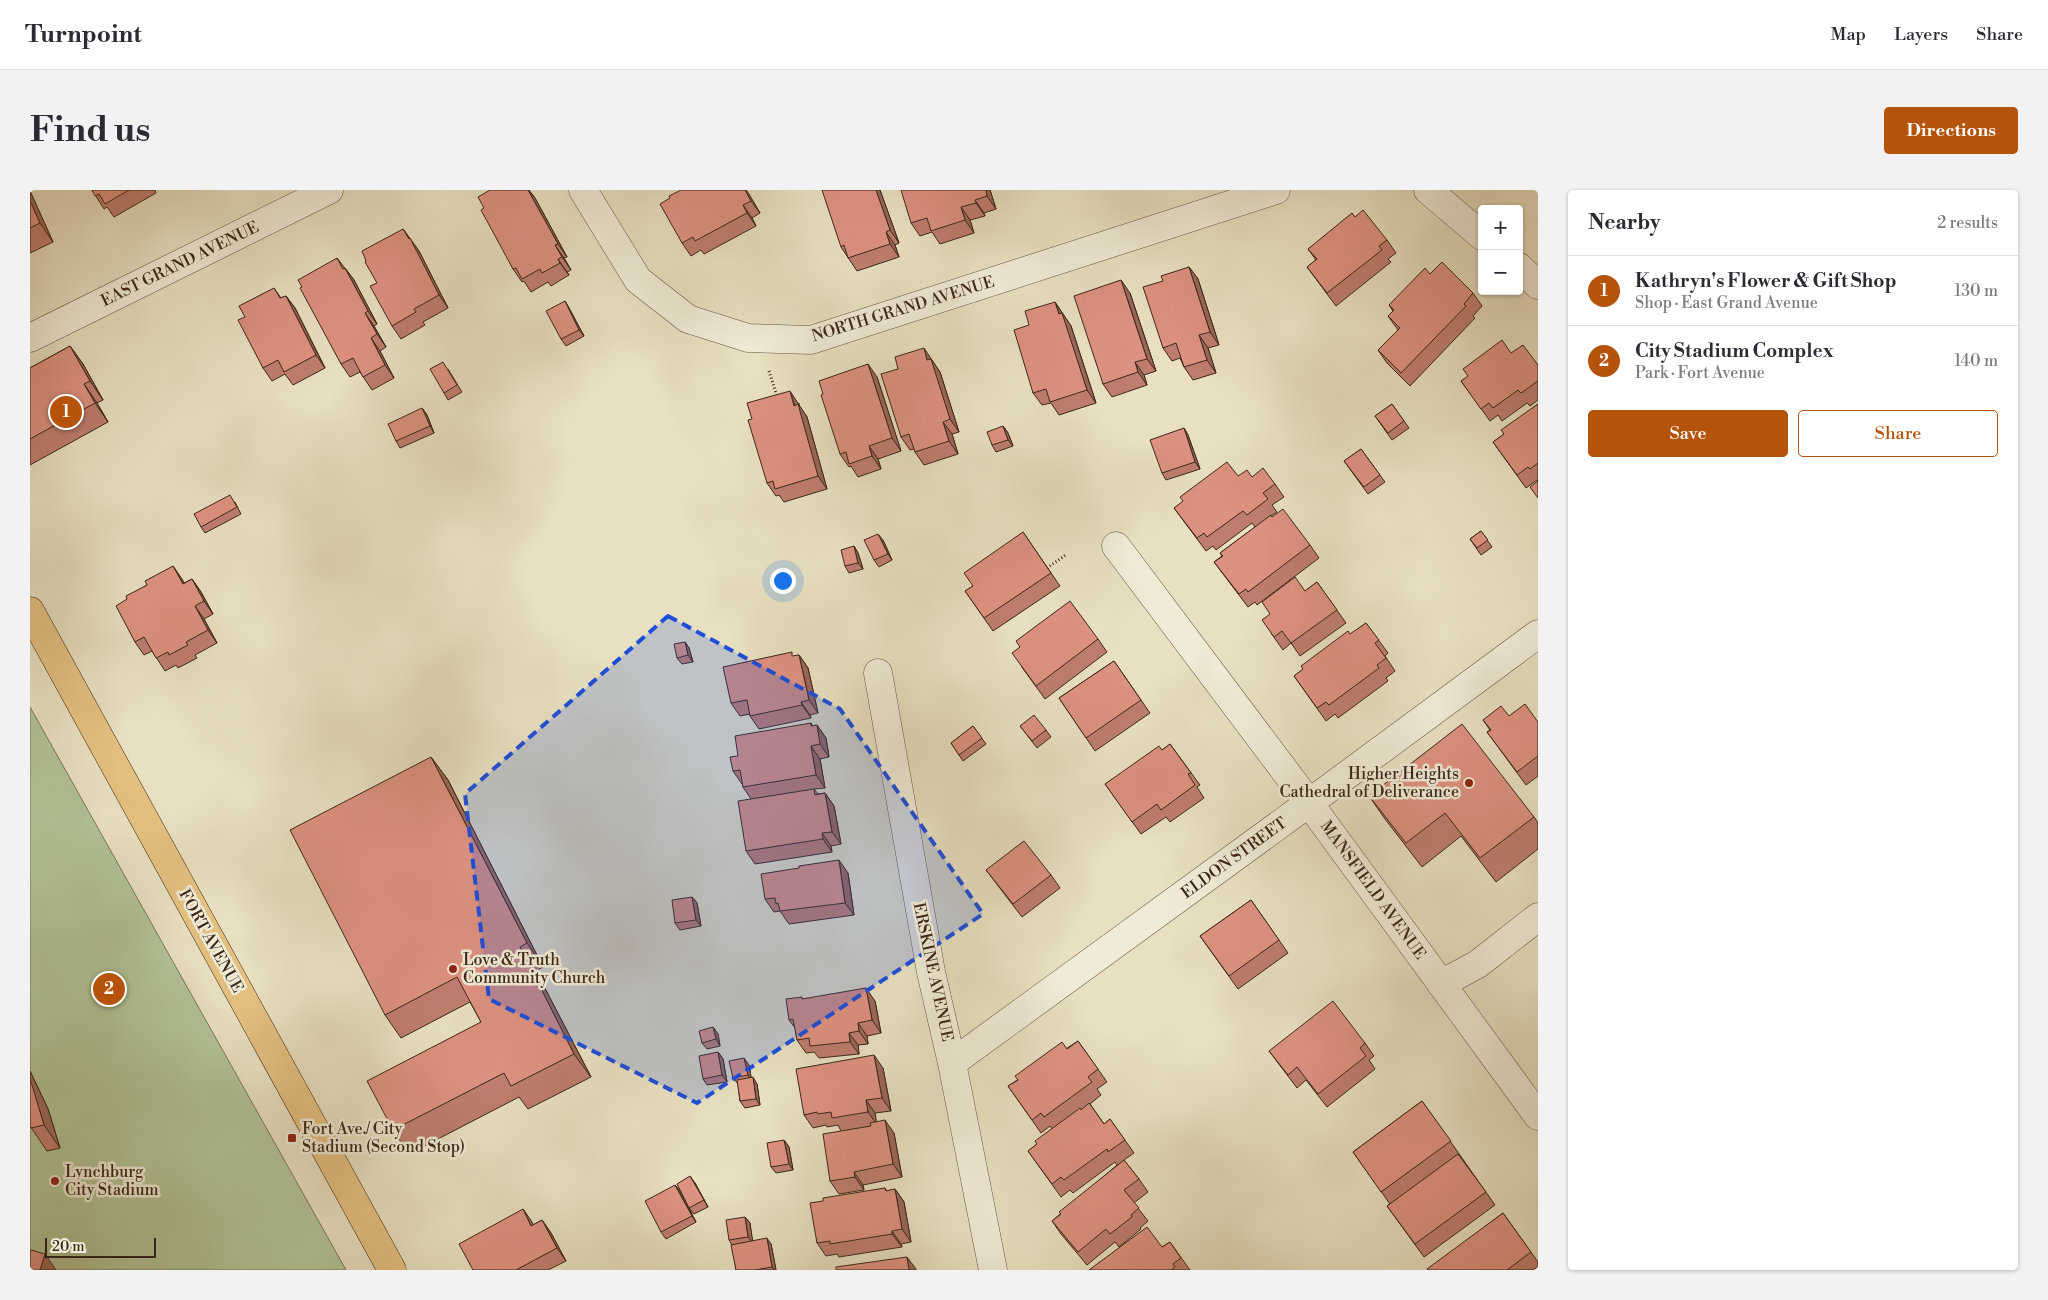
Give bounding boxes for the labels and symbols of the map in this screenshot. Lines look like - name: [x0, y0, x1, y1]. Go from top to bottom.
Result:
- street label: EAST GRAND AVENUE: [98, 217, 262, 311]
- street label: NORTH GRAND AVENUE: [809, 272, 997, 346]
- pin: 1: [50, 393, 82, 431]
- your location: [770, 568, 796, 594]
- place label: Higher Heights Cathedral of Deliverance: [1280, 764, 1459, 802]
- marker: Higher Heights Cathedral of Deliverance: [1463, 777, 1475, 789]
- street label: ELDON STREET: [1177, 813, 1291, 903]
- street label: MANSFIELD AVENUE: [1316, 817, 1430, 963]
- street label: FORT AVENUE: [174, 886, 248, 996]
- street label: ERSKINE AVENUE: [908, 901, 958, 1043]
- place label: Love & Truth Community Church: [463, 950, 606, 988]
- marker: Love & Truth Community Church: [447, 963, 459, 975]
- pin: 2: [93, 970, 125, 1008]
- place label: Fort Ave./ City Stadium (Second Stop): [302, 1119, 465, 1157]
- marker: Fort Ave./ City Stadium (Second Stop): [286, 1132, 298, 1144]
- place label: Lynchburg City Stadium: [65, 1162, 159, 1200]
- marker: Lynchburg City Stadium: [49, 1175, 61, 1187]
- scale bar: [45, 1235, 156, 1258]

